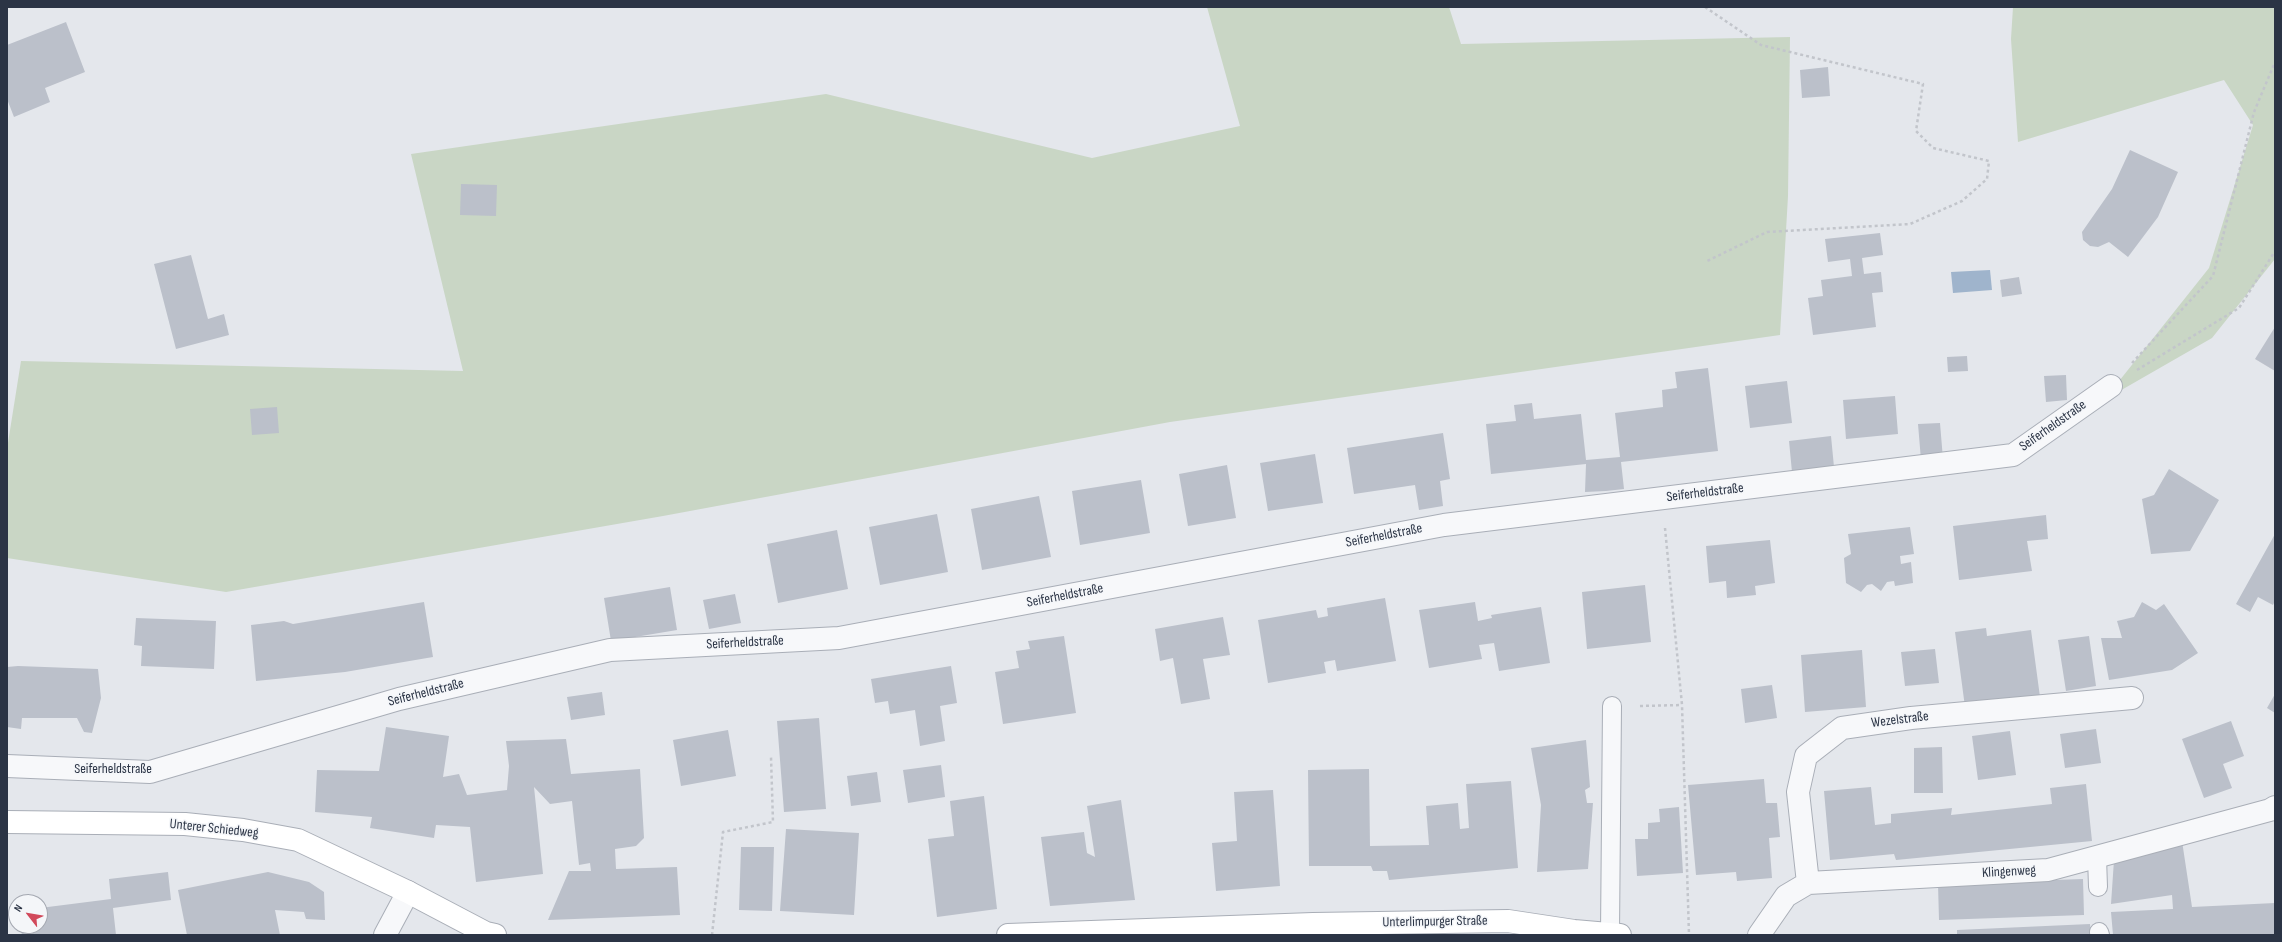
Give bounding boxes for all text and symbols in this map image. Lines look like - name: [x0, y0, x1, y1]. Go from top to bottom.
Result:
- street label: Seiferheldstraße: [2016, 397, 2090, 455]
- street label: Seiferheldstraße: [1665, 480, 1745, 506]
- street label: Seiferheldstraße: [1344, 520, 1424, 552]
- street label: Seiferheldstraße: [1025, 580, 1105, 612]
- street label: Seiferheldstraße: [706, 633, 784, 653]
- street label: Seiferheldstraße: [386, 675, 466, 711]
- street label: Wezelstraße: [1870, 708, 1930, 732]
- street label: Seiferheldstraße: [74, 761, 152, 777]
- street label: Unterer Schiedweg: [169, 816, 259, 842]
- street label: Klingenweg: [1982, 862, 2036, 882]
- north arrow: [8, 894, 48, 934]
- text: N: [11, 902, 25, 914]
- street label: Unterlimpurger Straße: [1382, 913, 1488, 931]

